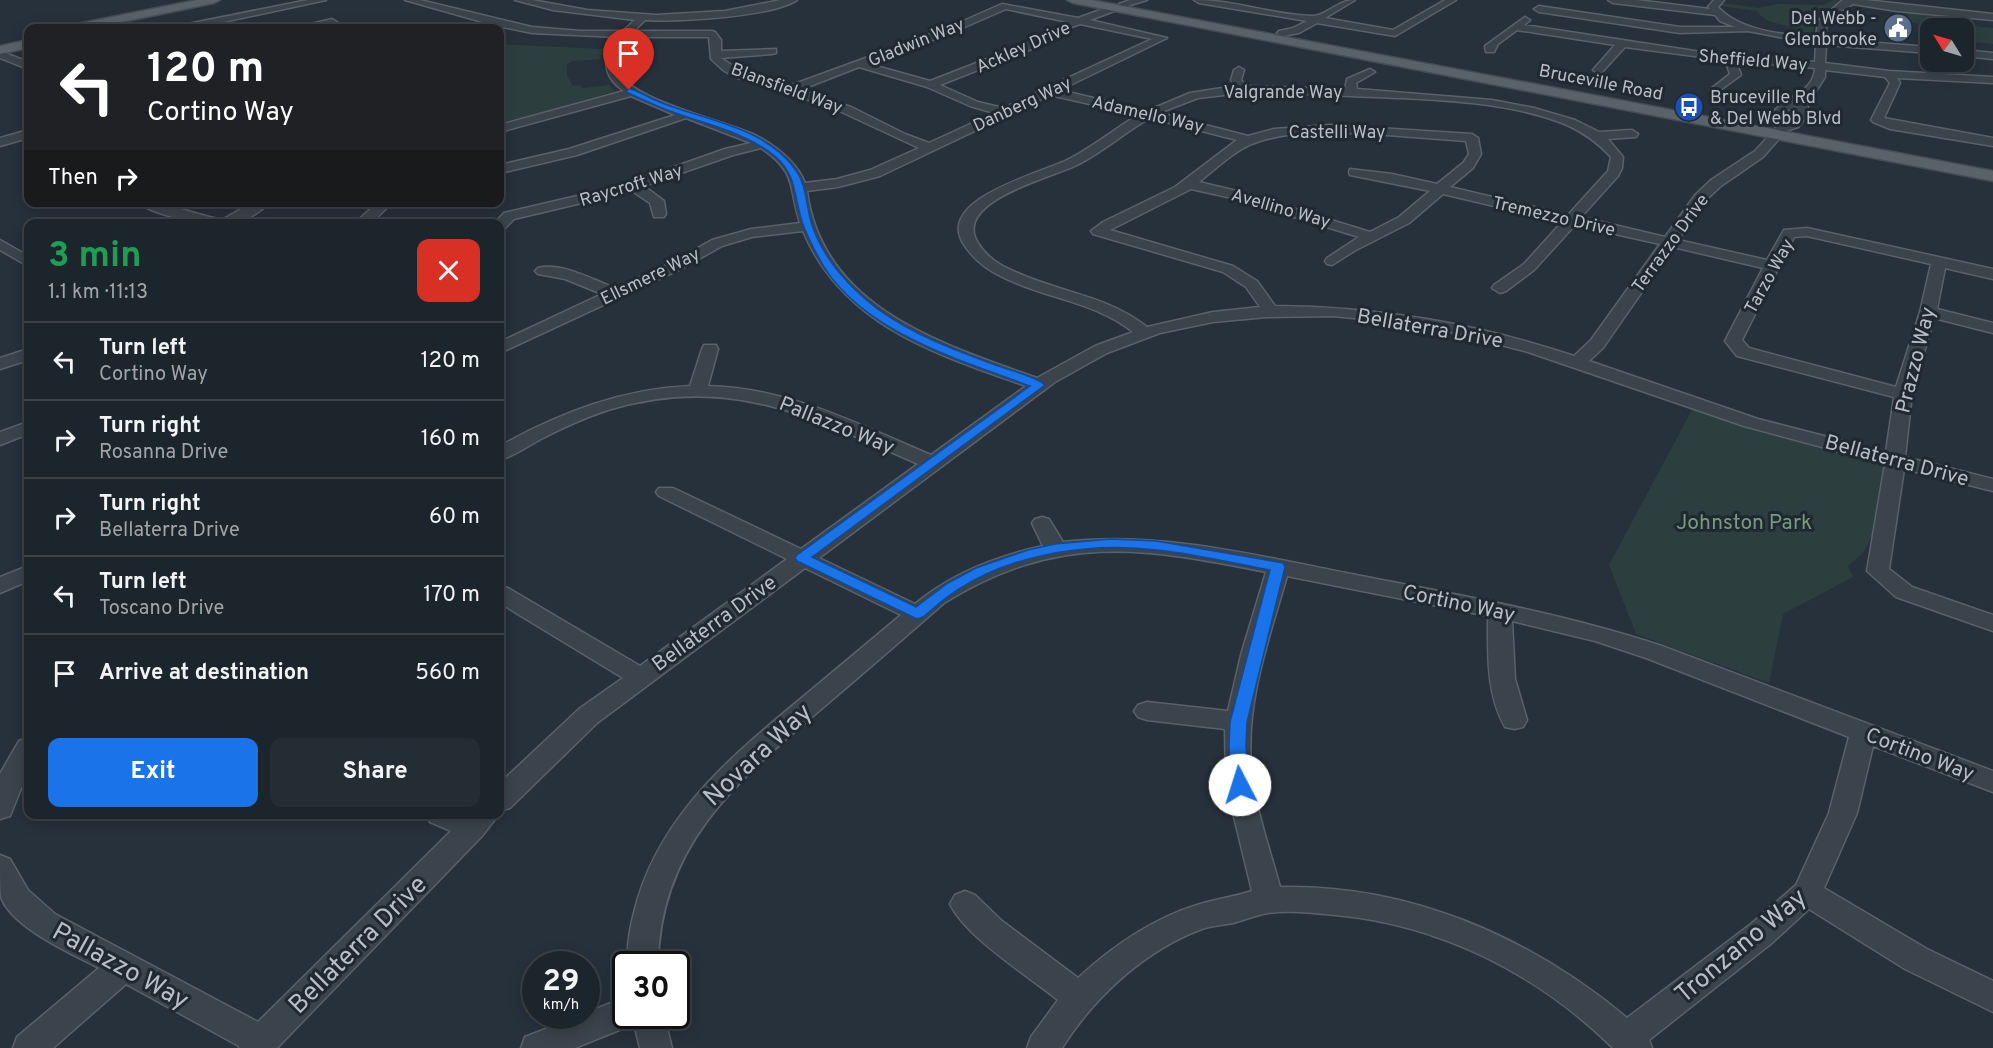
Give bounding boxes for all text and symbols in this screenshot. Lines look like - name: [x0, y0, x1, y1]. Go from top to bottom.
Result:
- place label: Del Webb - Glenbrooke: [1784, 8, 1877, 52]
- public building icon: Del Webb - Glenbrooke: [1882, 12, 1914, 44]
- street label: Gladwin Way: [865, 14, 968, 73]
- street label: Ackley Drive: [973, 17, 1074, 79]
- north arrow: [1920, 18, 1974, 72]
- map controls: [1920, 18, 1974, 72]
- pin: [603, 28, 654, 90]
- icon: arrive: [612, 37, 645, 70]
- text: 120 m: [147, 44, 264, 97]
- street label: Sheffield Way: [1697, 45, 1808, 78]
- icon: left: [48, 48, 126, 126]
- street label: Blansfield Way: [727, 59, 845, 120]
- street label: Bruceville Road: [1537, 60, 1665, 107]
- street label: Danberg Way: [970, 72, 1076, 138]
- street label: Valgrande Way: [1224, 82, 1342, 105]
- place label: Bruceville Rd & Del Webb Blvd: [1710, 87, 1841, 131]
- street label: Adamello Way: [1090, 91, 1206, 139]
- bus stop icon: Bruceville Rd & Del Webb Blvd: [1673, 91, 1705, 123]
- text: Cortino Way: [147, 96, 294, 130]
- street label: Castelli Way: [1288, 122, 1386, 145]
- street label: Raycroft Way: [577, 160, 686, 213]
- icon: right: [110, 162, 143, 195]
- text: Then: [48, 165, 98, 192]
- street label: Avellino Way: [1228, 184, 1333, 235]
- street label: Terrazzo Drive: [1628, 190, 1715, 298]
- street label: Tremezzo Drive: [1490, 192, 1617, 243]
- text: 3 min: [48, 234, 142, 280]
- street label: Tarzo Way: [1740, 235, 1800, 318]
- button: close: [417, 239, 480, 302]
- street label: Ellsmere Way: [597, 243, 704, 311]
- text: 1.1 km · 11:13: [48, 280, 148, 306]
- street label: Bellaterra Drive: [1355, 303, 1505, 356]
- street label: Prazzo Way: [1890, 304, 1943, 416]
- text: Turn left: [99, 335, 187, 362]
- icon: left: [48, 345, 81, 378]
- text: 120 m: [420, 348, 480, 375]
- text: Cortino Way: [99, 362, 208, 388]
- street label: Pallazzo Way: [775, 391, 898, 462]
- text: Turn right: [99, 413, 201, 440]
- icon: right: [48, 423, 81, 456]
- text: 160 m: [421, 426, 480, 453]
- street label: Bellaterra Drive: [1822, 429, 1971, 494]
- text: Rosanna Drive: [99, 440, 228, 466]
- text: Turn right: [99, 491, 201, 518]
- icon: right: [48, 501, 81, 534]
- text: 60 m: [429, 504, 480, 531]
- park label: Johnston Park: [1676, 510, 1812, 537]
- text: Bellaterra Drive: [99, 518, 240, 544]
- text: Turn left: [99, 569, 187, 596]
- street label: Bellaterra Drive: [647, 570, 783, 679]
- icon: left: [48, 579, 81, 612]
- street label: Cortino Way: [1400, 579, 1517, 630]
- text: 170 m: [423, 582, 480, 609]
- text: Toscano Drive: [99, 596, 224, 622]
- icon: arrive: [48, 657, 81, 690]
- text: Arrive at destination: [99, 660, 309, 687]
- text: 560 m: [415, 660, 480, 687]
- street label: Novara Way: [697, 697, 820, 815]
- street label: Cortino Way: [1861, 722, 1978, 788]
- button: Exit: [48, 738, 258, 807]
- button: Share: [270, 738, 480, 807]
- position arrow: [1208, 753, 1272, 817]
- street label: Bellaterra Drive: [282, 869, 435, 1022]
- street label: Tronzano Way: [1669, 882, 1814, 1012]
- street label: Pallazzo Way: [46, 916, 194, 1018]
- speed limit sign: 30: [612, 951, 690, 1029]
- text: 29: [543, 964, 579, 1001]
- text: km/h: [543, 996, 579, 1015]

